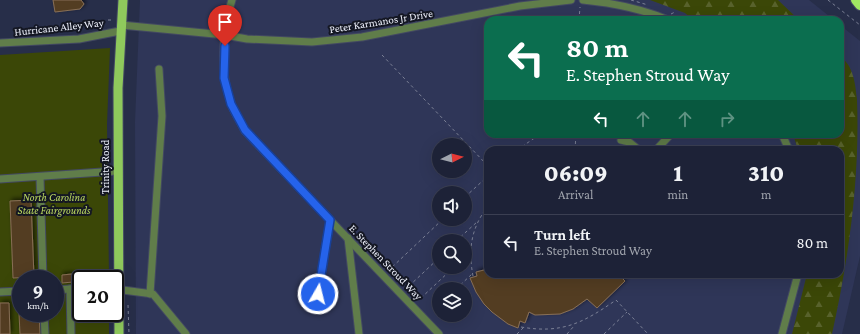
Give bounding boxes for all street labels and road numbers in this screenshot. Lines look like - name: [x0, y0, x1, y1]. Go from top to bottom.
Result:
- street label: Peter Karmanos Jr Drive: [328, 7, 434, 36]
- street label: Hurricane Alley Way: [14, 16, 105, 39]
- street label: Trinity Road: [99, 140, 112, 194]
- street label: E. Stephen Stroud Way: [346, 222, 426, 303]

